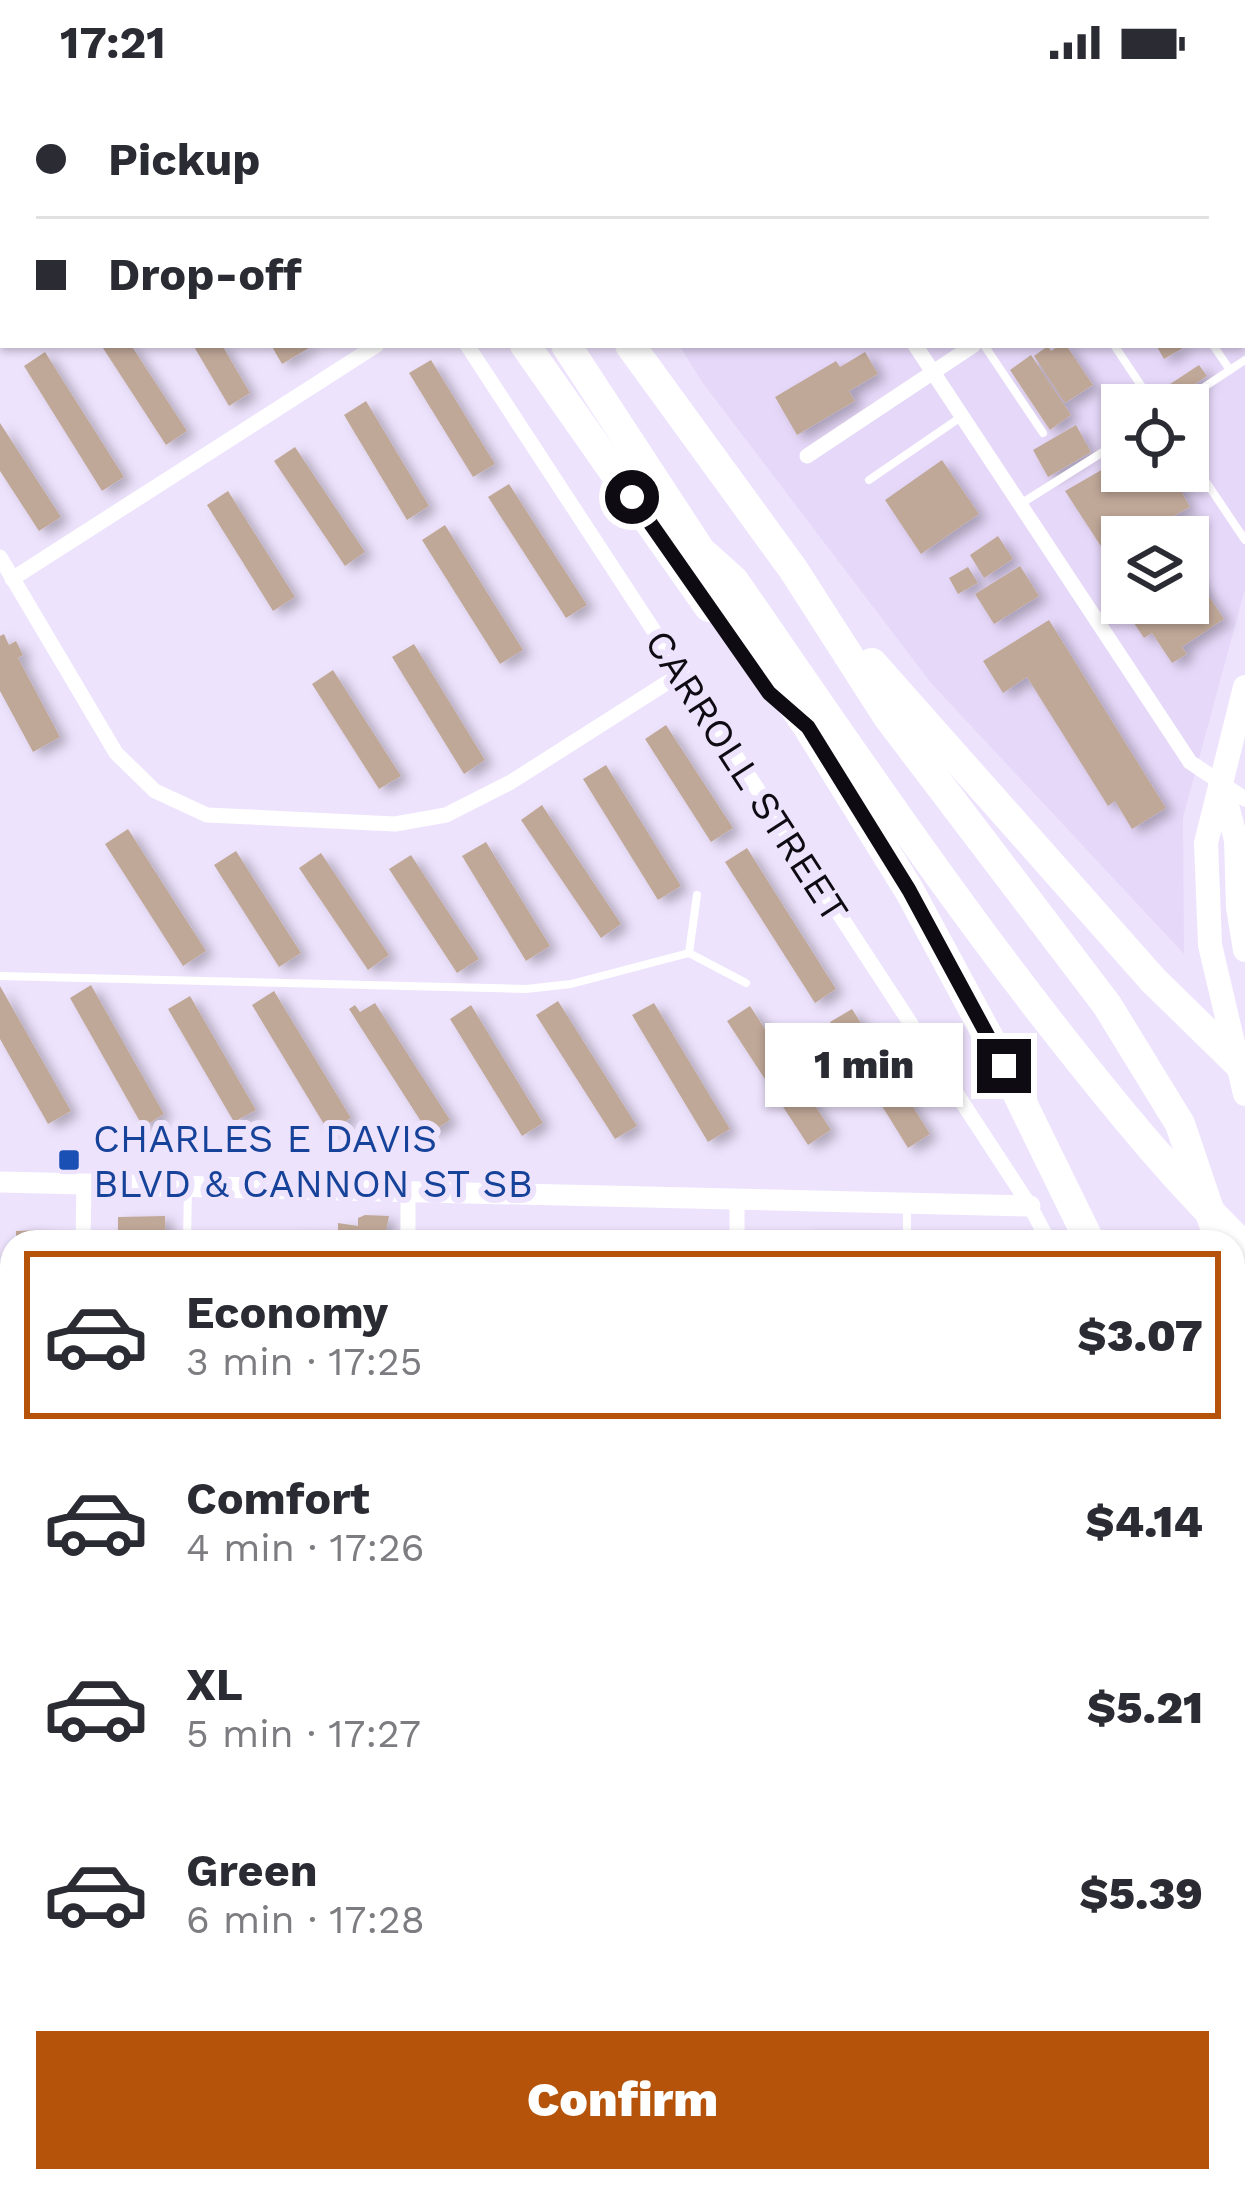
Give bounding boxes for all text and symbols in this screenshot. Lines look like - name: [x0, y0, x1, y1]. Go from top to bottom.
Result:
- text: 17:21: [60, 16, 166, 69]
- text: Pickup: [108, 133, 260, 186]
- text: Drop-off: [108, 248, 302, 301]
- map controls: [1101, 384, 1209, 624]
- button: locate: [1101, 384, 1209, 492]
- route start: [605, 470, 659, 524]
- button: layers: [1101, 516, 1209, 624]
- street label: CARROLL STREET: [636, 622, 858, 930]
- callout: 1 min: [764, 1024, 962, 1108]
- route end: [977, 1039, 1031, 1093]
- text: 1 min: [814, 1042, 914, 1087]
- place label: CHARLES E DAVIS BLVD & CANNON ST SB: [93, 1116, 533, 1206]
- marker: CHARLES E DAVIS BLVD & CANNON ST SB: [56, 1147, 82, 1173]
- icon: car: [42, 1281, 150, 1389]
- text: Economy: [186, 1286, 388, 1339]
- text: $3.07: [1078, 1309, 1203, 1362]
- text: 3 min · 17:25: [186, 1339, 422, 1384]
- icon: car: [42, 1467, 150, 1575]
- text: Comfort: [186, 1472, 370, 1525]
- text: $4.14: [1085, 1495, 1203, 1548]
- text: 4 min · 17:26: [186, 1525, 425, 1570]
- icon: car: [42, 1653, 150, 1761]
- text: XL: [186, 1658, 243, 1711]
- text: $5.21: [1087, 1681, 1203, 1734]
- text: 5 min · 17:27: [186, 1711, 421, 1756]
- icon: car: [42, 1839, 150, 1947]
- text: Green: [186, 1844, 318, 1897]
- text: $5.39: [1080, 1867, 1203, 1920]
- text: 6 min · 17:28: [186, 1897, 425, 1942]
- button: Confirm: [36, 2031, 1209, 2169]

